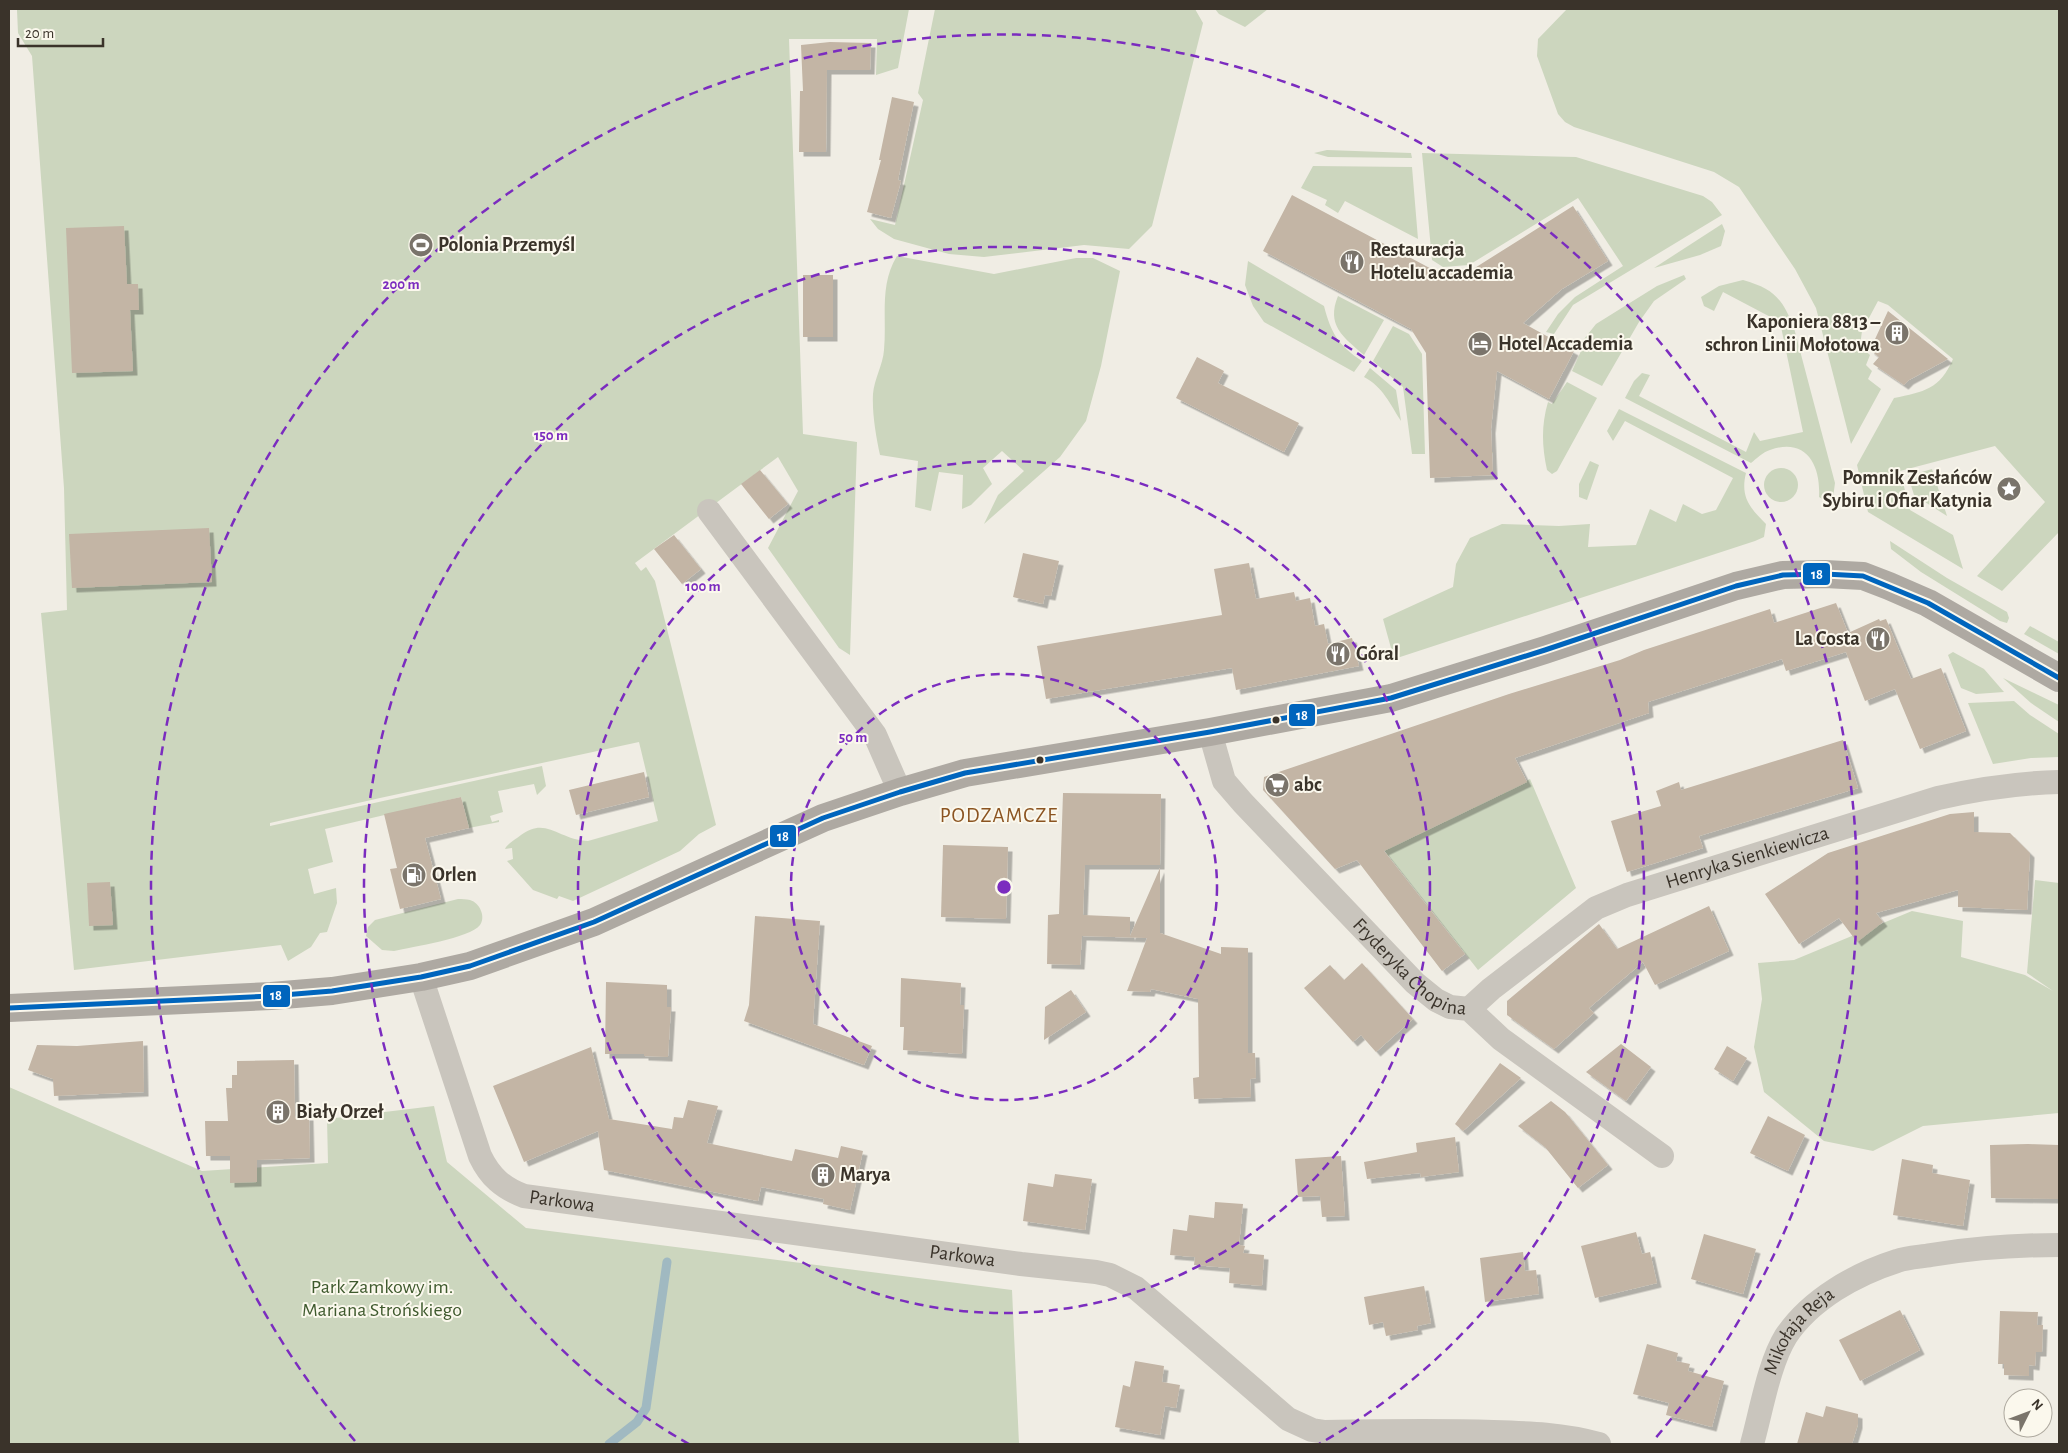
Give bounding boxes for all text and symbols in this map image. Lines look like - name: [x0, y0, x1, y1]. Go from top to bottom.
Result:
- scale bar: [18, 15, 102, 47]
- text: 20 m: [25, 26, 54, 41]
- sports icon: Polonia Przemyśl: [408, 232, 434, 258]
- place label: Polonia Przemyśl: [438, 235, 575, 255]
- place label: Restauracja Hotelu accademia: [1370, 240, 1514, 283]
- restaurant icon: Restauracja Hotelu accademia: [1339, 249, 1365, 275]
- text: 200 m: [382, 277, 420, 292]
- place label: Kaponiera 8813 – schron Linii Mołotowa: [1705, 312, 1881, 355]
- building icon: Kaponiera 8813 – schron Linii Mołotowa: [1884, 320, 1910, 346]
- hotel icon: Hotel Accademia: [1467, 331, 1493, 357]
- place label: Hotel Accademia: [1498, 334, 1633, 354]
- text: 150 m: [534, 428, 568, 443]
- place label: Pomnik Zesłańców Sybiru i Ofiar Katynia: [1823, 468, 1992, 511]
- place icon: Pomnik Zesłańców Sybiru i Ofiar Katynia: [1996, 476, 2022, 502]
- line badge: 18: [1802, 562, 1831, 586]
- text: 18: [1811, 568, 1823, 582]
- text: 100 m: [685, 579, 721, 594]
- restaurant icon: La Costa: [1865, 626, 1891, 652]
- place label: La Costa: [1795, 629, 1860, 649]
- restaurant icon: Góral: [1325, 641, 1351, 667]
- place label: Góral: [1356, 644, 1399, 664]
- line badge: 18: [1288, 703, 1316, 727]
- text: 18: [1296, 709, 1308, 723]
- unlabelled marker: [1271, 715, 1281, 725]
- text: 50 m: [839, 730, 867, 745]
- unlabelled marker: [1035, 755, 1045, 765]
- supermarket icon: abc: [1264, 772, 1290, 798]
- place label: abc: [1294, 775, 1322, 795]
- district label: PODZAMCZE: [940, 805, 1058, 826]
- street label: Henryka Sienkiewicza: [1663, 823, 1831, 892]
- line badge: 18: [769, 824, 797, 848]
- text: 18: [777, 830, 789, 844]
- fuel station icon: Orlen: [401, 862, 427, 888]
- place label: Orlen: [432, 865, 477, 885]
- centre of rings: [995, 878, 1013, 896]
- street label: Fryderyka Chopina: [1349, 915, 1467, 1019]
- line badge: 18: [262, 984, 291, 1008]
- text: 18: [270, 989, 282, 1003]
- building icon: Biały Orzeł: [265, 1099, 291, 1125]
- place label: Biały Orzeł: [296, 1102, 384, 1122]
- building icon: Marya: [810, 1162, 836, 1188]
- place label: Marya: [840, 1165, 891, 1185]
- street label: Parkowa: [528, 1187, 596, 1216]
- street label: Parkowa: [928, 1242, 996, 1270]
- park label: Park Zamkowy im. Mariana Strońskiego: [302, 1277, 462, 1320]
- street label: Mikołaja Reja: [1760, 1284, 1838, 1377]
- north arrow: [2003, 1388, 2053, 1438]
- text: N: [2028, 1397, 2045, 1413]

